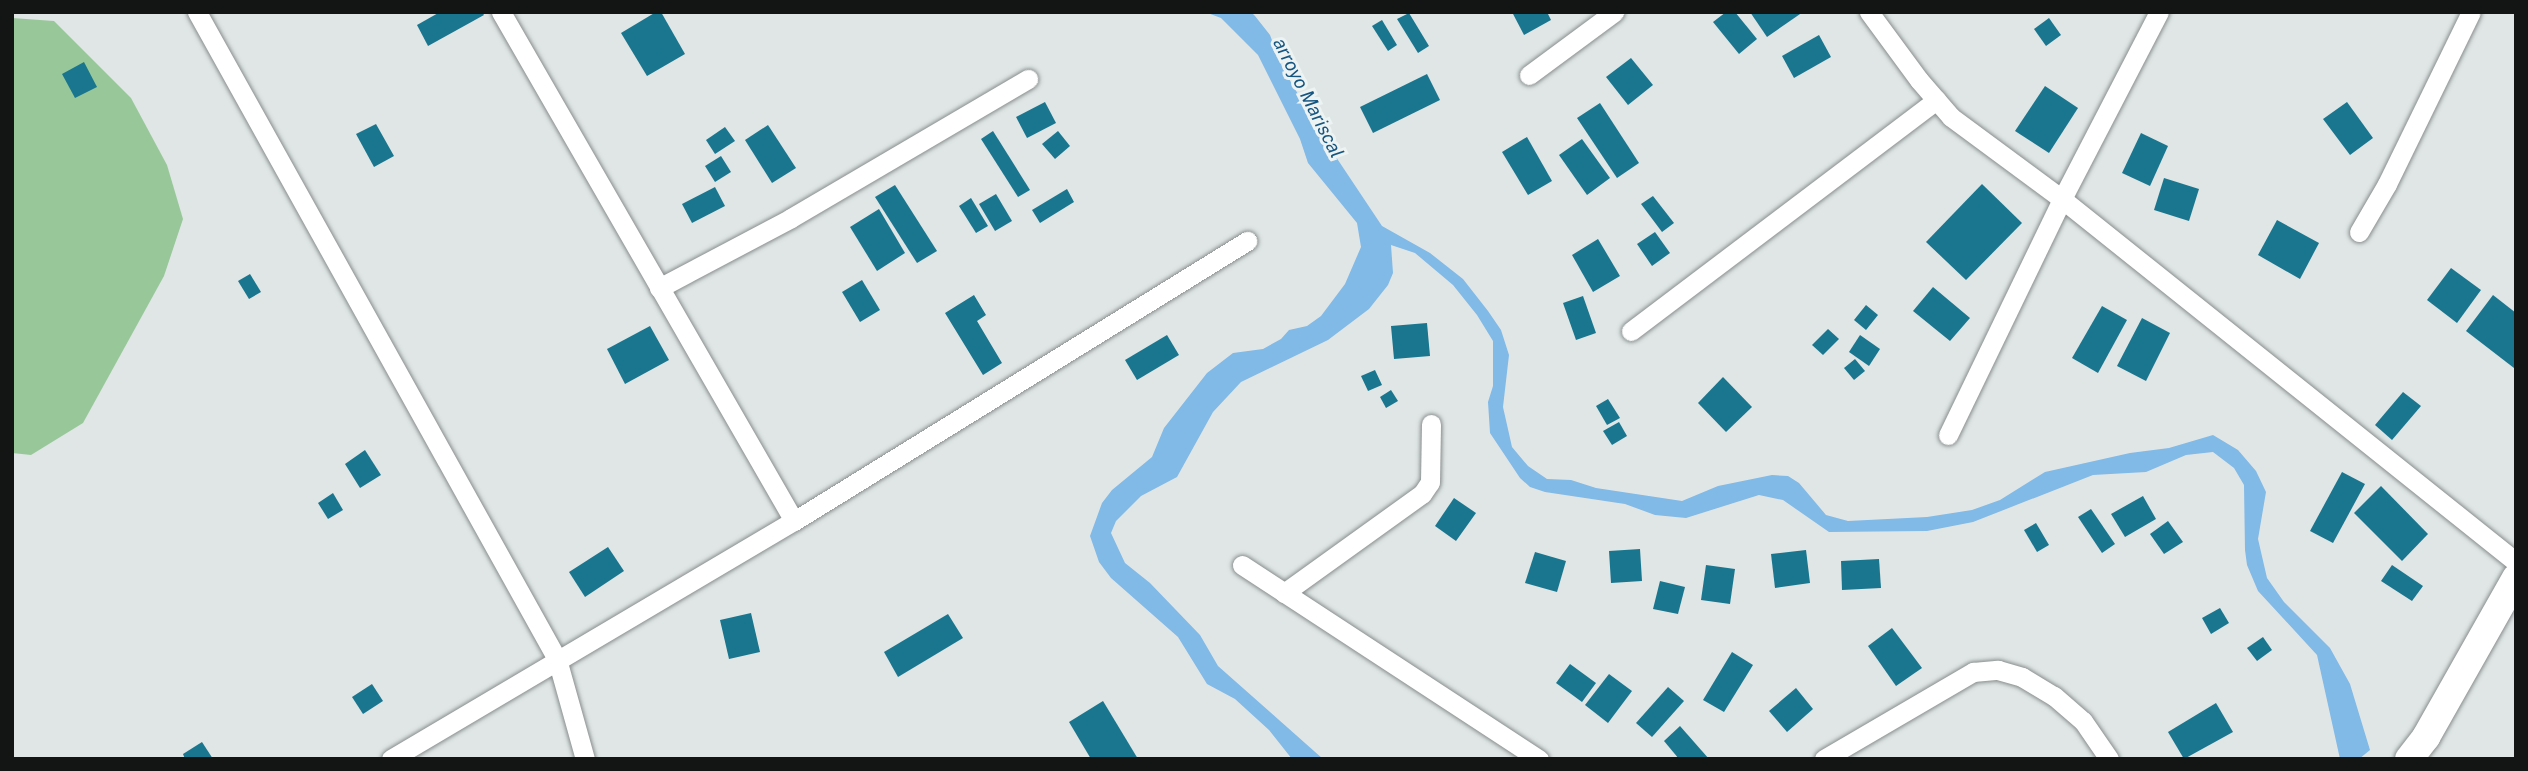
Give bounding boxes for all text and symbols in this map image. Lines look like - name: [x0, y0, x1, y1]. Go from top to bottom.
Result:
- water label: arroyo Mariscal: [1268, 34, 1348, 162]

